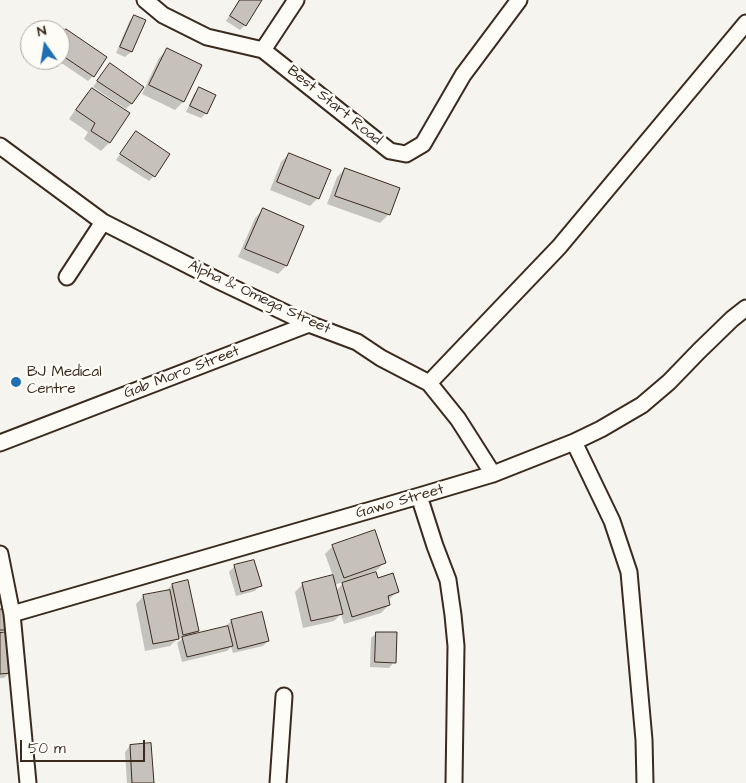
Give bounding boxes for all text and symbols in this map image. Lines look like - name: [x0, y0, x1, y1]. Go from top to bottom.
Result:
- north arrow: [20, 20, 70, 70]
- text: N: [35, 21, 48, 42]
- street label: Best Start Road: [283, 62, 385, 150]
- street label: Alpha & Omega Street: [185, 257, 333, 339]
- street label: Gab Moro Street: [122, 343, 242, 403]
- place label: BJ Medical Centre: [27, 364, 102, 399]
- marker: BJ Medical Centre: [9, 375, 23, 389]
- street label: Gawo Street: [354, 481, 446, 523]
- scale bar: [22, 730, 148, 762]
- text: 50 m: [28, 738, 66, 759]

